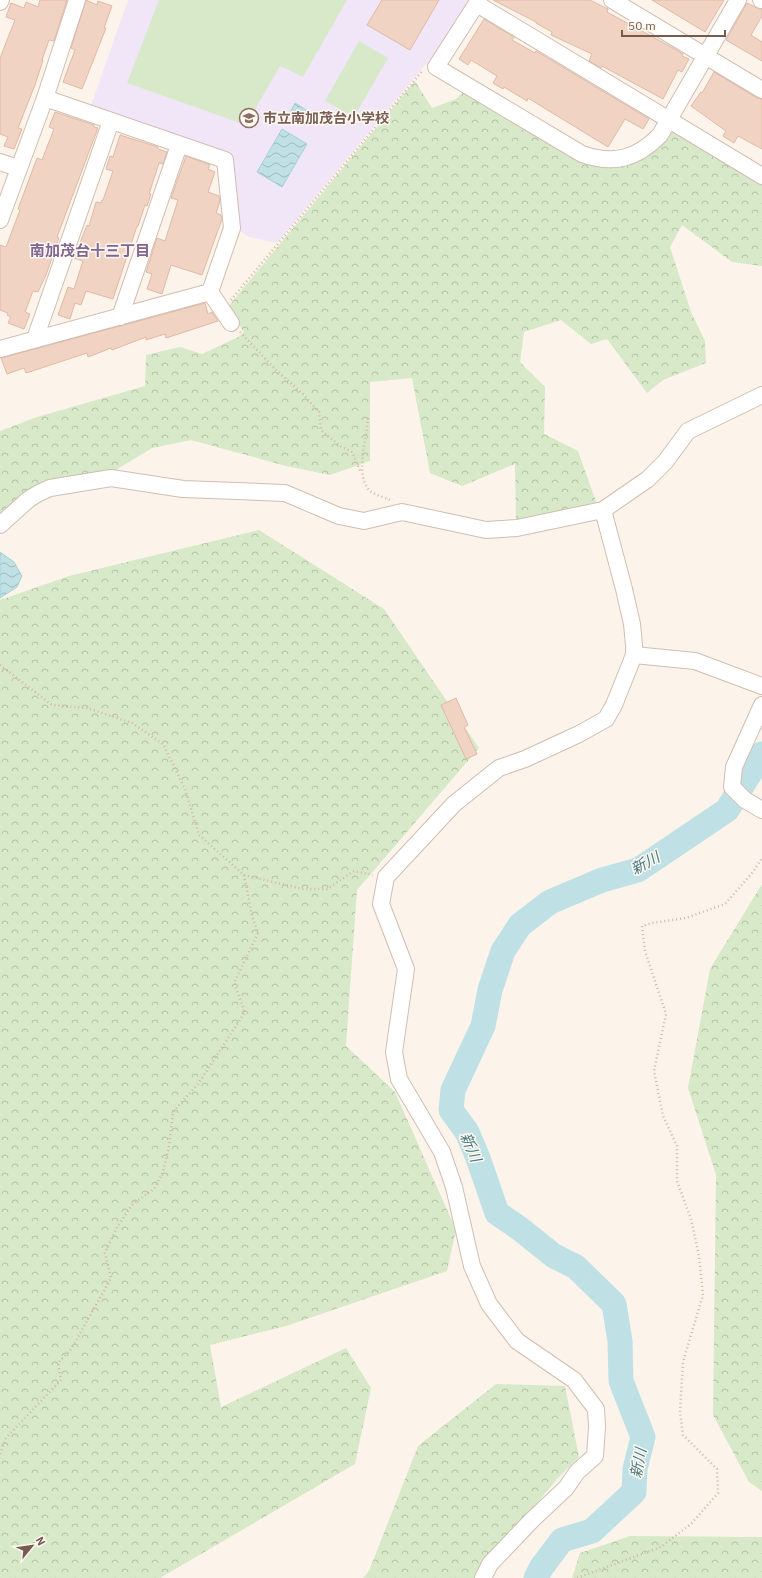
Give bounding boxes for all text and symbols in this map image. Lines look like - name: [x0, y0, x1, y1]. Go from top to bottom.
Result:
- scale bar: [622, 12, 725, 38]
- text: 50 m: [628, 18, 656, 33]
- school or university icon: 市立南加茂台小学校: [238, 107, 260, 129]
- place label: 市立南加茂台小学校: [263, 109, 389, 127]
- district label: 南加茂台十三丁目: [30, 241, 150, 260]
- water label: 新川: [627, 846, 664, 879]
- water label: 新川: [456, 1129, 486, 1166]
- water label: 新川: [626, 1445, 650, 1479]
- north arrow: [12, 1526, 52, 1566]
- text: N: [33, 1534, 49, 1548]

